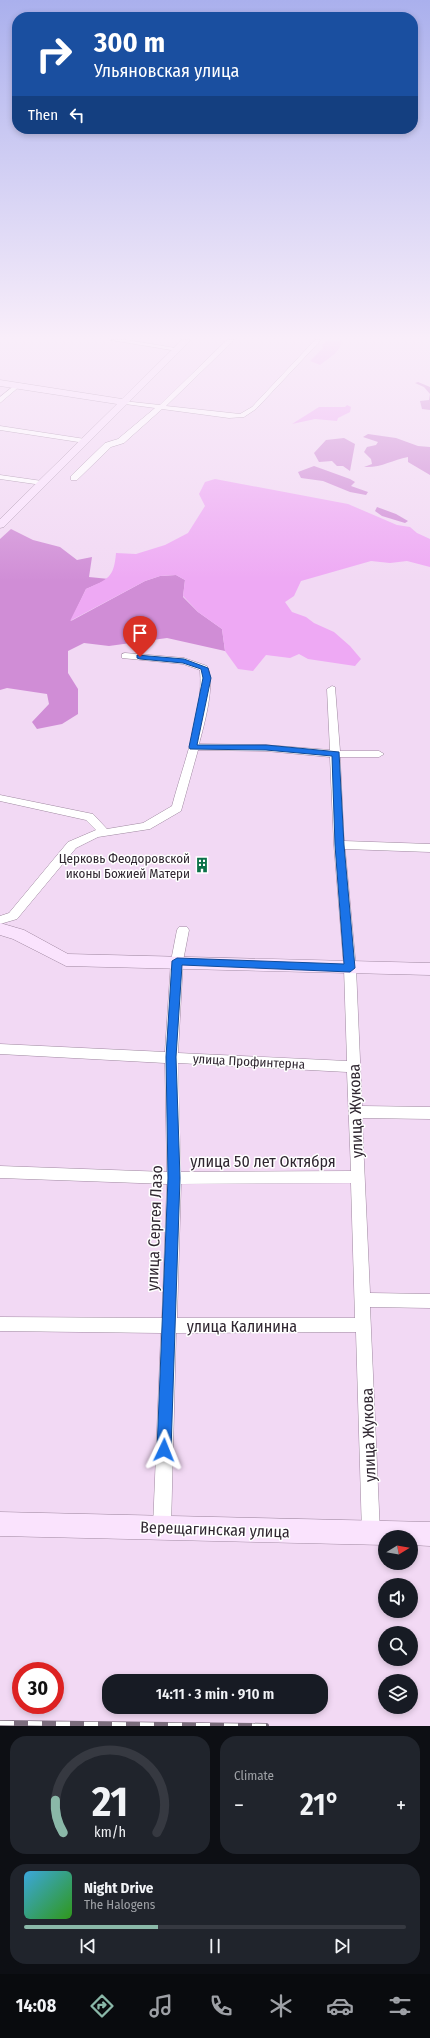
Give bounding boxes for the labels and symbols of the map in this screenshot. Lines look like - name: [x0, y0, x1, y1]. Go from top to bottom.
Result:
- pin: [123, 616, 157, 657]
- place label: Церковь Феодоровской иконы Божией Матери: [59, 851, 190, 881]
- building icon: Церковь Феодоровской иконы Божией Матери: [193, 856, 211, 874]
- street label: улица Профинтерна: [193, 1051, 305, 1072]
- street label: улица Жукова: [344, 1063, 367, 1158]
- street label: улица 50 лет Октября: [190, 1152, 336, 1171]
- street label: улица Сергея Лазо: [143, 1165, 166, 1291]
- street label: улица Калинина: [187, 1317, 297, 1336]
- street label: улица Жукова: [357, 1387, 380, 1482]
- position arrow: [143, 1429, 185, 1471]
- street label: Верещагинская улица: [140, 1517, 290, 1542]
- north arrow: [378, 1530, 418, 1570]
- speed limit sign: 30: [12, 1662, 64, 1714]

